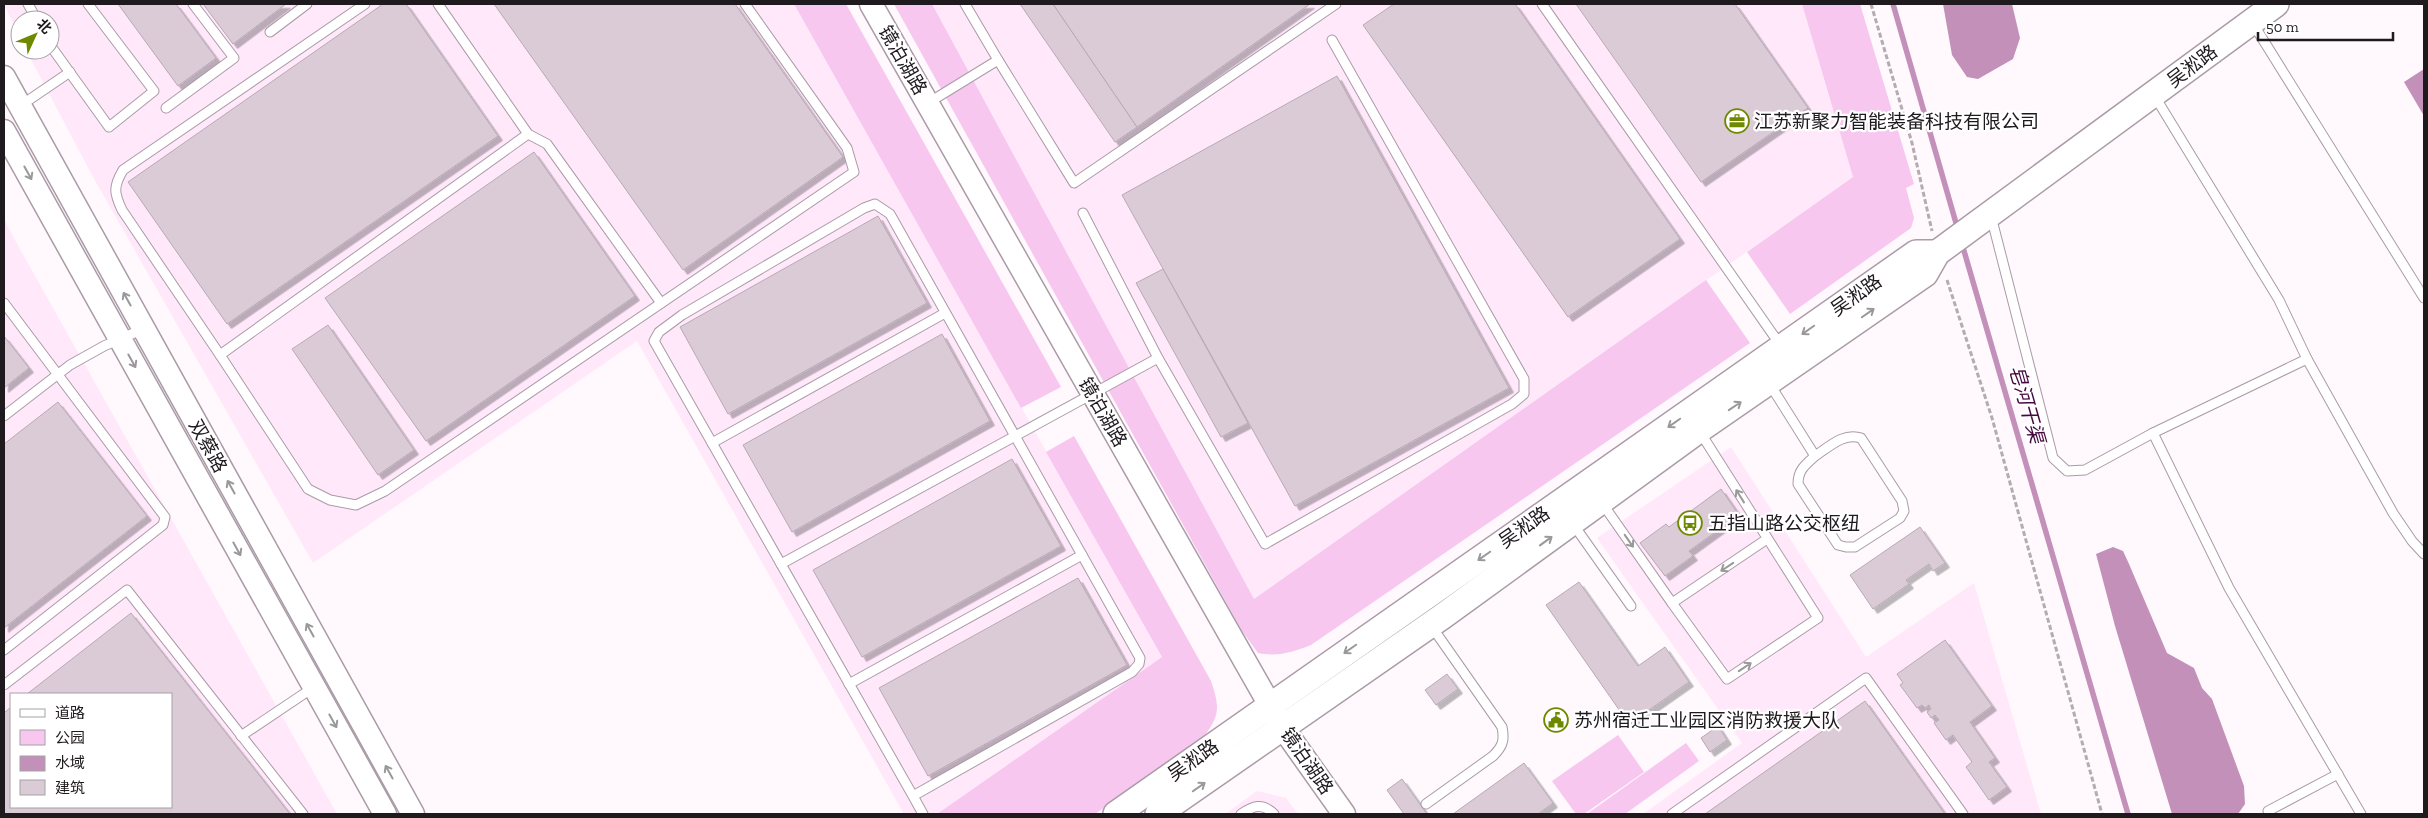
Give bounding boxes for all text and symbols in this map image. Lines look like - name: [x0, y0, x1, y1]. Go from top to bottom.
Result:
- north arrow: [10, 10, 60, 60]
- scale bar: [2258, 10, 2393, 42]
- text: 北: [33, 15, 55, 37]
- text: 50 m: [2266, 18, 2299, 36]
- street label: 镜泊湖路: [874, 21, 932, 99]
- street label: 吴淞路: [2162, 40, 2222, 92]
- office icon: 江苏新聚力智能装备科技有限公司: [1724, 108, 1750, 134]
- place label: 江苏新聚力智能装备科技有限公司: [1754, 110, 2039, 133]
- one-way arrow: [23, 165, 33, 180]
- street label: 吴淞路: [1826, 269, 1886, 321]
- one-way arrow: [122, 292, 132, 307]
- one-way arrow: [1861, 308, 1875, 318]
- one-way arrow: [1801, 325, 1815, 335]
- one-way arrow: [128, 353, 138, 368]
- water label: 皂河干渠: [2004, 362, 2050, 449]
- street label: 镜泊湖路: [1074, 373, 1132, 451]
- one-way arrow: [1727, 401, 1741, 411]
- street label: 双蔡路: [184, 415, 232, 477]
- one-way arrow: [1668, 418, 1682, 428]
- one-way arrow: [226, 481, 236, 495]
- one-way arrow: [1735, 490, 1745, 504]
- street label: 吴淞路: [1494, 501, 1554, 553]
- bus stop icon: 五指山路公交枢纽: [1677, 510, 1703, 536]
- place label: 五指山路公交枢纽: [1708, 512, 1860, 535]
- one-way arrow: [1624, 534, 1634, 548]
- one-way arrow: [1538, 536, 1552, 546]
- one-way arrow: [232, 541, 242, 556]
- one-way arrow: [1477, 551, 1491, 561]
- one-way arrow: [1720, 561, 1734, 572]
- one-way arrow: [305, 622, 315, 637]
- one-way arrow: [1343, 644, 1357, 654]
- one-way arrow: [1737, 662, 1751, 672]
- legend: [10, 693, 172, 808]
- text: 道路: [55, 704, 85, 722]
- public building icon: 苏州宿迁工业园区消防救援大队: [1543, 707, 1569, 733]
- place label: 苏州宿迁工业园区消防救援大队: [1574, 709, 1840, 732]
- one-way arrow: [328, 714, 338, 729]
- street label: 镜泊湖路: [1276, 723, 1338, 799]
- text: 公园: [55, 729, 85, 747]
- street label: 吴淞路: [1163, 734, 1223, 786]
- text: 水域: [55, 754, 85, 772]
- one-way arrow: [384, 764, 394, 779]
- text: 建筑: [55, 779, 85, 797]
- one-way arrow: [1191, 781, 1205, 791]

